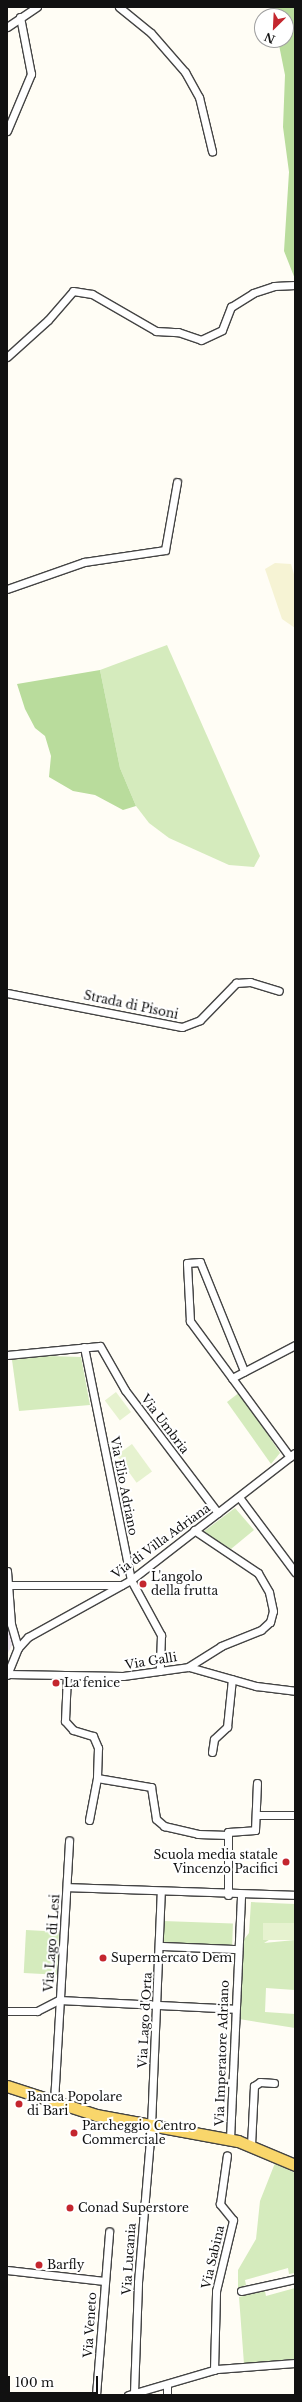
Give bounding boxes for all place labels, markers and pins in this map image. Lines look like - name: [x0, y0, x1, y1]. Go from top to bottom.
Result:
- place label: L'angolo della frutta: [151, 1570, 218, 1598]
- marker: L'angolo della frutta: [138, 1579, 148, 1589]
- place label: La fenice: [64, 1676, 120, 1690]
- marker: La fenice: [51, 1678, 61, 1688]
- place label: Scuola media statale Vincenzo Pacifici: [153, 1848, 278, 1876]
- marker: Scuola media statale Vincenzo Pacifici: [281, 1857, 291, 1867]
- place label: Supermercato Dem: [111, 1951, 232, 1965]
- marker: Supermercato Dem: [98, 1953, 108, 1963]
- place label: Banca Popolare di Bari: [27, 2090, 122, 2118]
- marker: Banca Popolare di Bari: [14, 2099, 24, 2109]
- place label: Parcheggio Centro Commerciale: [82, 2119, 196, 2147]
- marker: Parcheggio Centro Commerciale: [69, 2128, 79, 2138]
- place label: Conad Superstore: [78, 2201, 189, 2215]
- marker: Conad Superstore: [65, 2203, 75, 2213]
- place label: Barfly: [47, 2258, 84, 2272]
- marker: Barfly: [34, 2260, 44, 2270]

